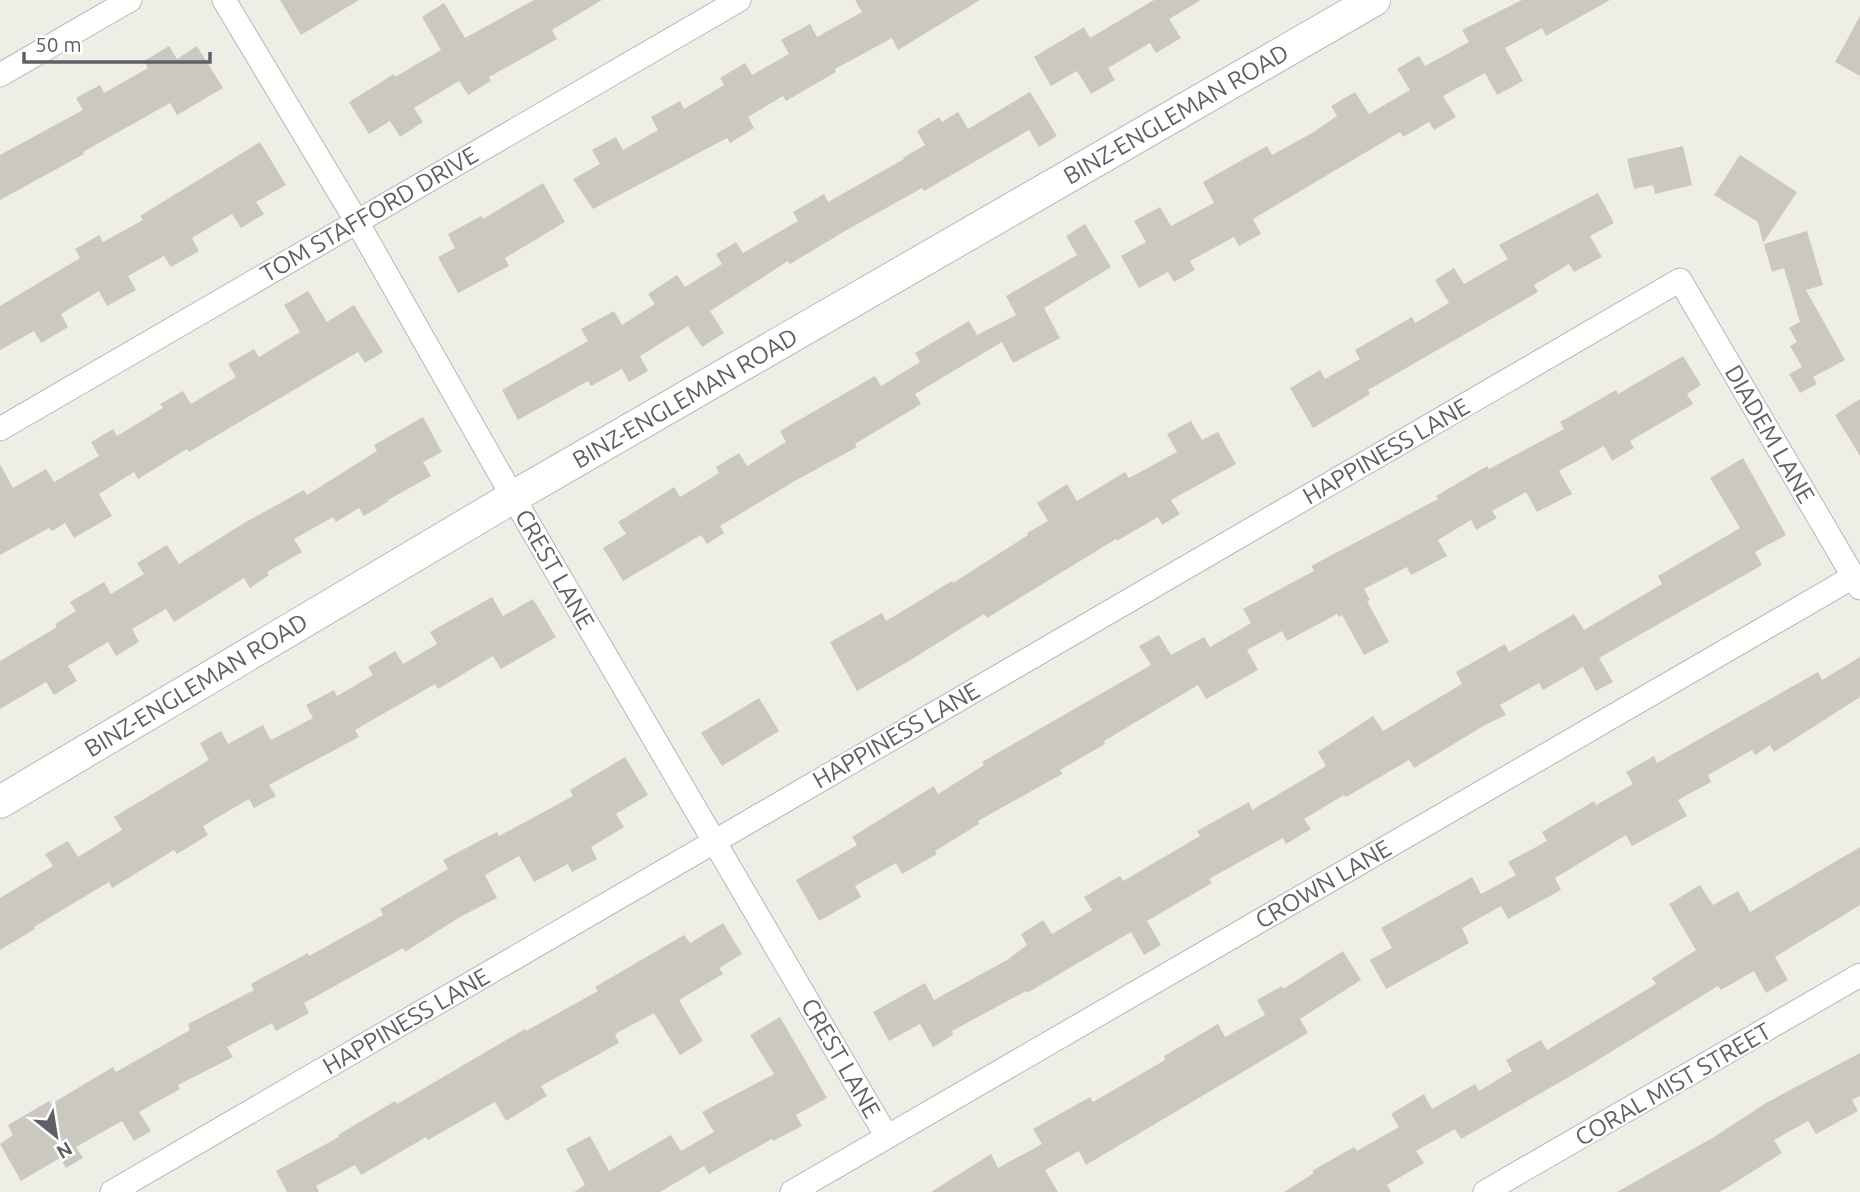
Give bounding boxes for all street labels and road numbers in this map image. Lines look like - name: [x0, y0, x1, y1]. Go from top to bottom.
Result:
- street label: BINZ-ENGLEMAN ROAD: [1059, 39, 1293, 189]
- street label: TOM STAFFORD DRIVE: [256, 141, 482, 287]
- street label: BINZ-ENGLEMAN ROAD: [568, 323, 802, 473]
- street label: DIADEM LANE: [1720, 360, 1820, 508]
- street label: HAPPINESS LANE: [1298, 392, 1474, 510]
- street label: CREST LANE: [510, 504, 600, 634]
- street label: BINZ-ENGLEMAN ROAD: [80, 608, 312, 762]
- street label: HAPPINESS LANE: [808, 676, 984, 794]
- street label: CROWN LANE: [1250, 834, 1396, 934]
- street label: HAPPINESS LANE: [318, 962, 494, 1080]
- street label: CREST LANE: [796, 993, 886, 1123]
- street label: CORAL MIST STREET: [1570, 1017, 1776, 1151]

